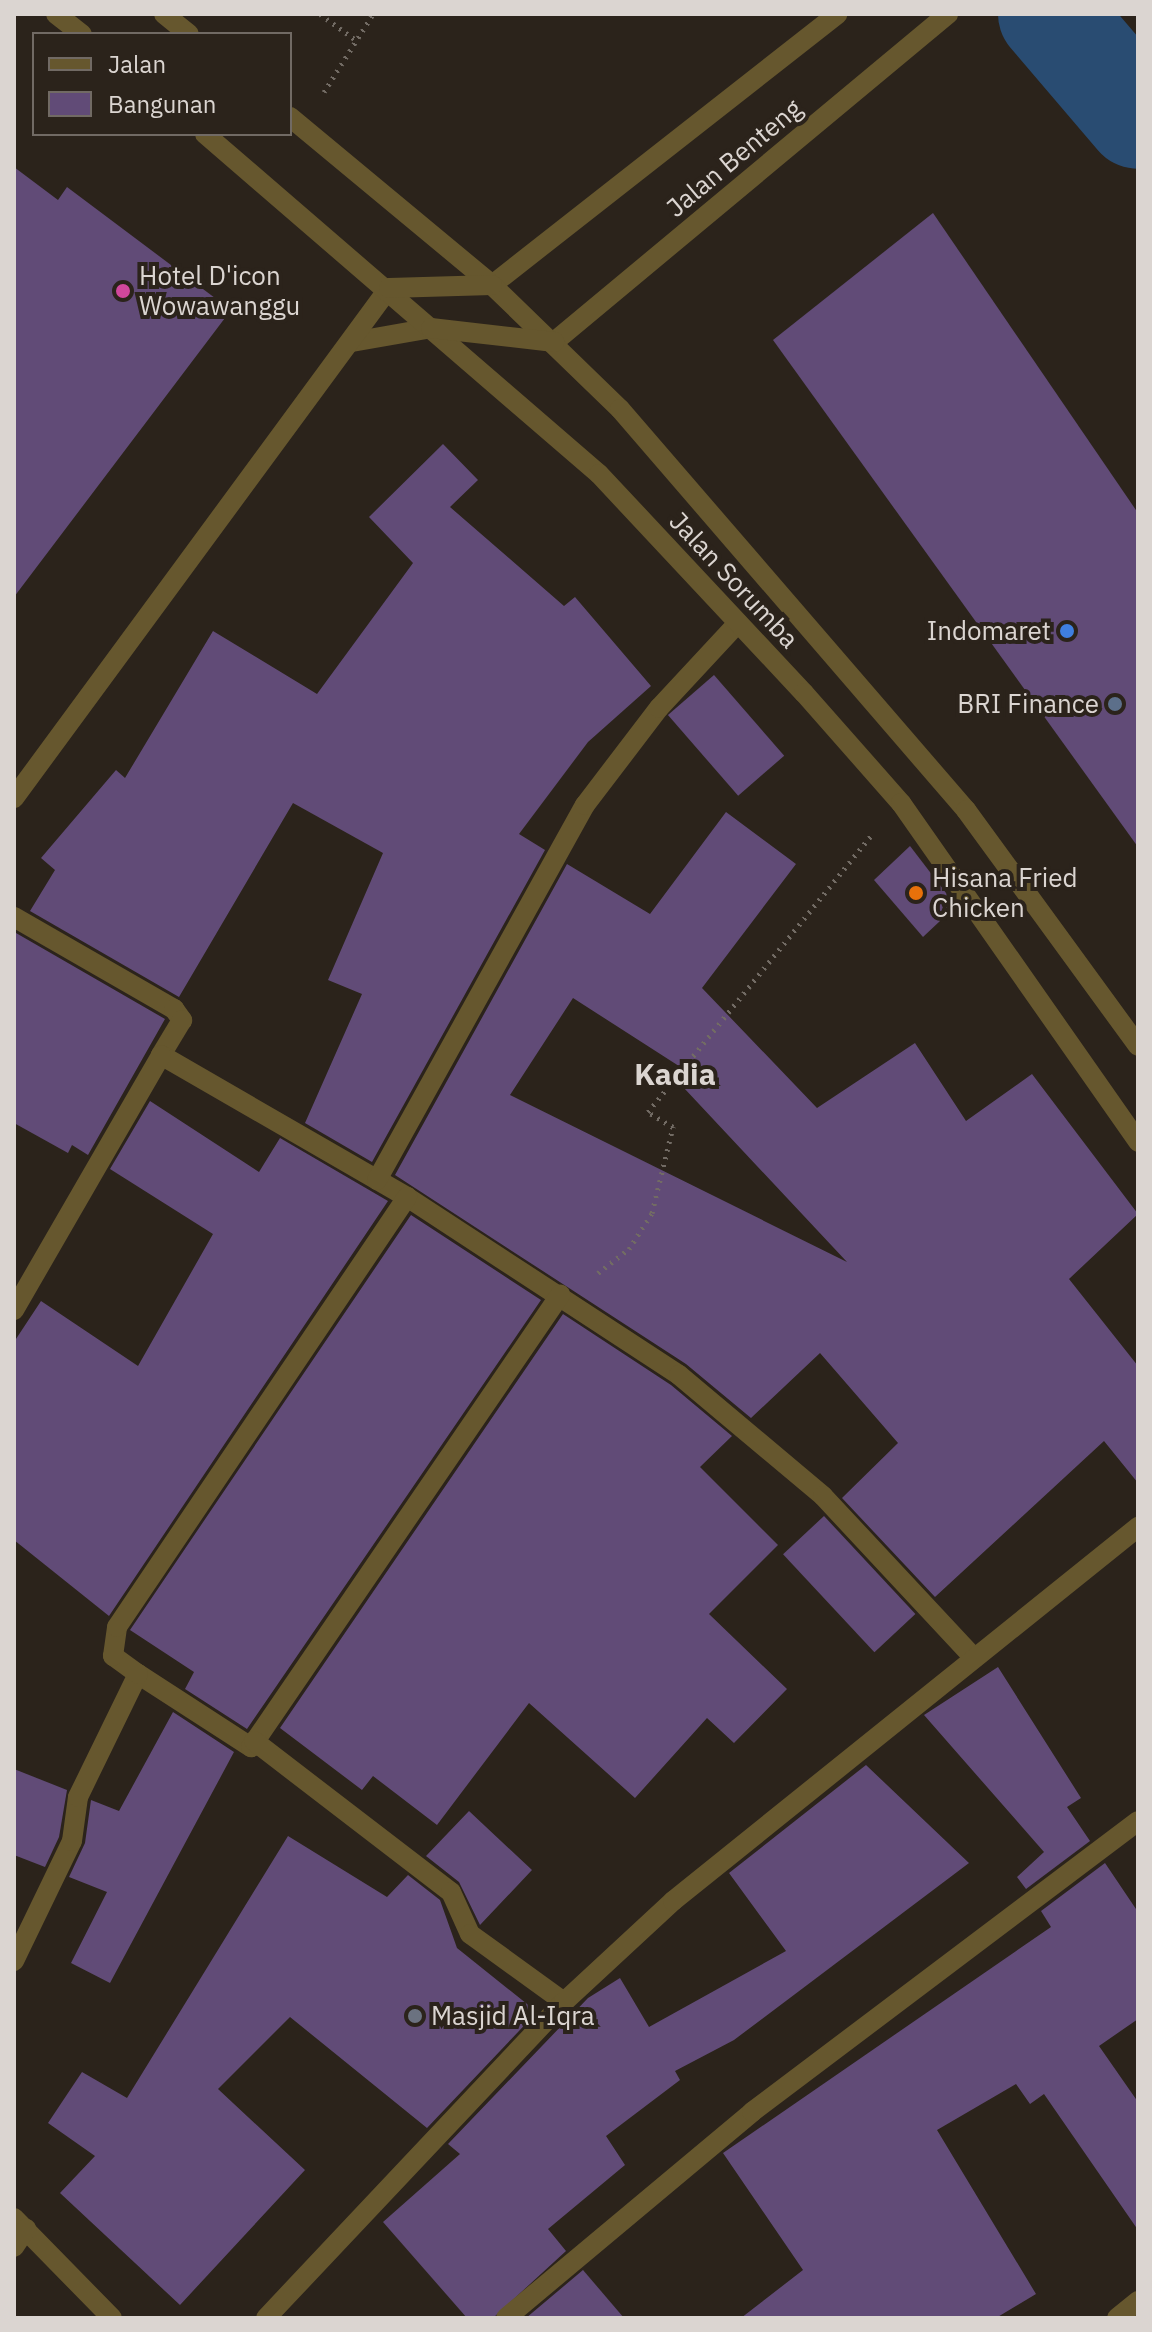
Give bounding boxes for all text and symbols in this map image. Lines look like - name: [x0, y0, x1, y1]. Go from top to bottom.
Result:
- legend: [32, 32, 292, 136]
- text: Jalan: [108, 48, 166, 80]
- text: Bangunan: [108, 88, 216, 120]
- street label: Jalan Benteng: [660, 92, 808, 224]
- place label: Hotel D'icon Wowawanggu: [139, 260, 300, 322]
- marker: Hotel D'icon Wowawanggu: [114, 282, 132, 300]
- street label: Jalan Sorumba: [663, 505, 805, 655]
- place label: Indomaret: [927, 615, 1051, 647]
- marker: Indomaret: [1058, 622, 1076, 640]
- place label: BRI Finance: [957, 688, 1099, 720]
- marker: BRI Finance: [1106, 695, 1124, 713]
- place label: Hisana Fried Chicken: [932, 862, 1078, 924]
- marker: Hisana Fried Chicken: [907, 884, 925, 902]
- district label: Kadia: [634, 1056, 716, 1092]
- place label: Masjid Al-Iqra: [431, 2000, 595, 2032]
- marker: Masjid Al-Iqra: [406, 2007, 424, 2025]

